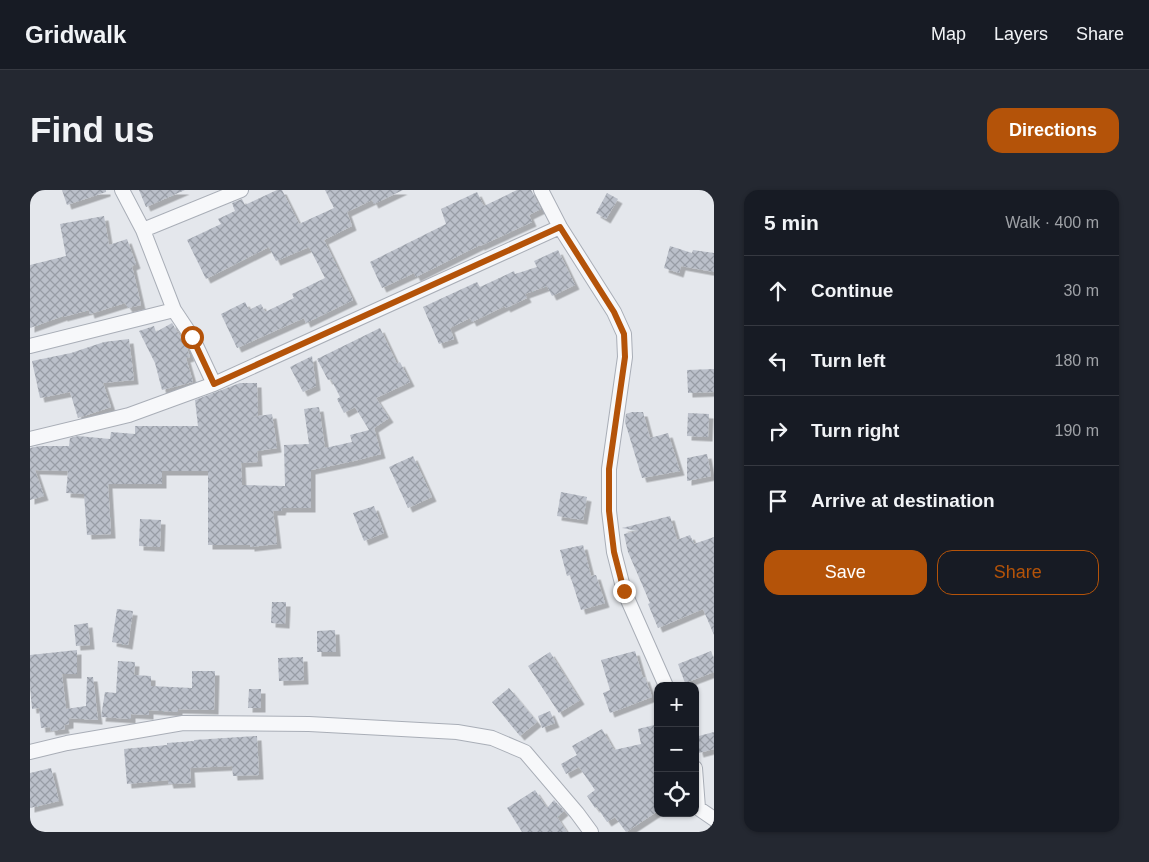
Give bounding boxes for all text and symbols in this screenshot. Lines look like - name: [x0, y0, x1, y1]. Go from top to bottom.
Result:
- text: Gridwalk: [25, 21, 126, 48]
- text: Map: [931, 24, 966, 44]
- text: Layers: [994, 24, 1048, 44]
- text: Share: [1076, 24, 1124, 44]
- button: Directions: [987, 108, 1119, 153]
- text: Find us: [30, 110, 154, 149]
- text: 5 min: [764, 211, 819, 234]
- text: Walk · 400 m: [1005, 214, 1099, 231]
- icon: ahead: [764, 277, 792, 305]
- text: Continue: [811, 280, 893, 301]
- text: 30 m: [1063, 282, 1099, 299]
- route start: [181, 326, 204, 349]
- icon: left: [764, 347, 792, 375]
- text: Turn left: [811, 350, 886, 371]
- text: 180 m: [1055, 352, 1099, 369]
- icon: right: [764, 417, 792, 445]
- text: Turn right: [811, 420, 899, 441]
- text: 190 m: [1055, 422, 1099, 439]
- icon: arrive: [764, 487, 792, 515]
- text: Arrive at destination: [811, 490, 995, 511]
- button: Save: [764, 550, 927, 595]
- button: Share: [937, 550, 1099, 595]
- route end: [613, 580, 636, 603]
- map controls: [654, 682, 699, 817]
- button: +: [654, 682, 699, 727]
- button: −: [654, 727, 699, 772]
- button: locate: [654, 772, 699, 817]

